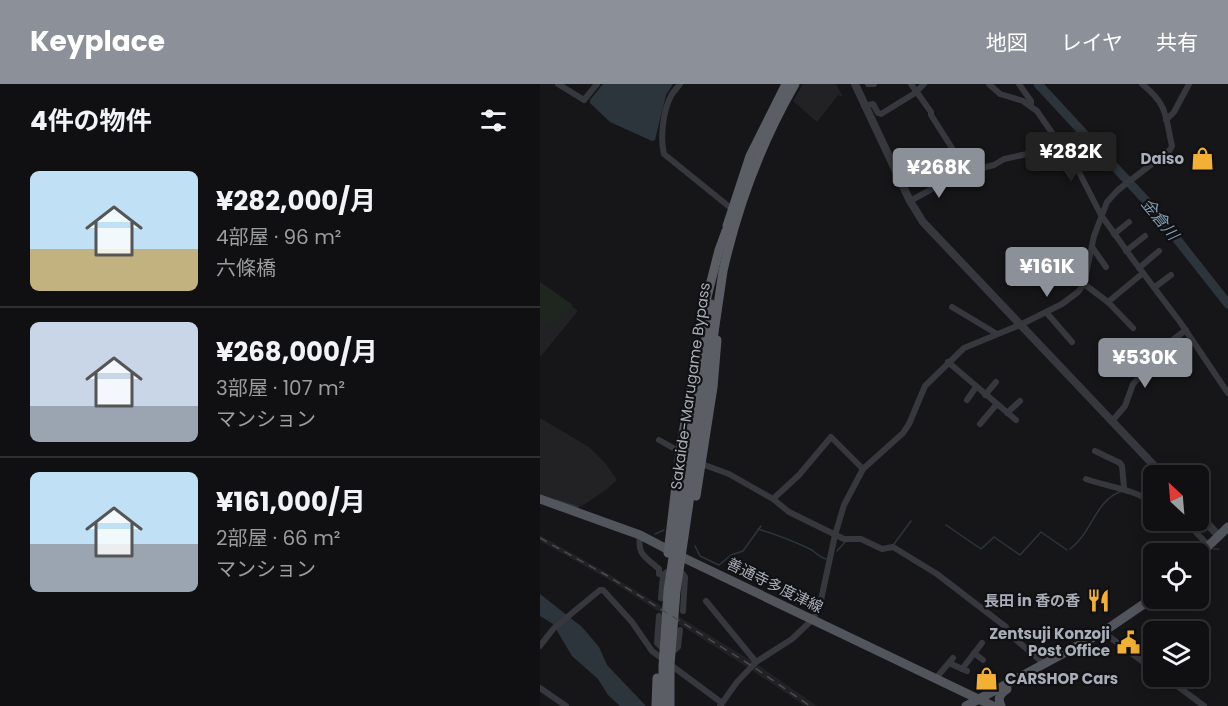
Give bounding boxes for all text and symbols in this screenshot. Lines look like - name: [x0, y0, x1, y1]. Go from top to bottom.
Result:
- text: Keyplace: [30, 22, 165, 61]
- text: 地図: [986, 28, 1028, 57]
- text: レイヤ: [1061, 28, 1123, 57]
- text: 共有: [1156, 28, 1198, 57]
- text: 4件の物件: [30, 103, 152, 139]
- icon: filters: [477, 104, 510, 137]
- pin: ¥282K: [1029, 132, 1113, 183]
- text: ¥282K: [1039, 137, 1103, 165]
- shop icon: Daiso: [1189, 145, 1215, 171]
- pin: ¥268K: [897, 148, 981, 199]
- place label: Daiso: [1141, 148, 1184, 169]
- text: ¥268K: [907, 153, 971, 181]
- text: ¥282,000/月: [216, 183, 376, 219]
- water label: 金倉川: [1136, 193, 1185, 246]
- icon: home: [78, 195, 150, 267]
- text: 4部屋 · 96 m²: [216, 223, 341, 251]
- pin: ¥161K: [1005, 247, 1089, 298]
- text: ¥161K: [1019, 252, 1075, 280]
- text: 六條橋: [216, 254, 276, 282]
- street label: Sakaide-Marugame Bypass: [665, 281, 715, 491]
- text: ¥268,000/月: [216, 334, 378, 370]
- pin: ¥530K: [1103, 338, 1187, 389]
- text: ¥530K: [1112, 343, 1178, 371]
- icon: home: [78, 346, 150, 418]
- text: 3部屋 · 107 m²: [216, 374, 345, 402]
- text: マンション: [216, 405, 316, 433]
- north arrow: [1143, 465, 1209, 531]
- map controls: [1143, 465, 1209, 687]
- text: ¥161,000/月: [216, 484, 366, 520]
- icon: home: [78, 496, 150, 568]
- text: 2部屋 · 66 m²: [216, 524, 340, 552]
- button: locate: [1143, 543, 1209, 609]
- street label: 善通寺多度津線: [723, 553, 827, 617]
- text: マンション: [216, 555, 316, 583]
- restaurant icon: 長田 in 香の香: [1085, 587, 1111, 613]
- place label: 長田 in 香の香: [984, 590, 1080, 611]
- button: layers: [1143, 621, 1209, 687]
- place label: Zentsuji Konzoji Post Office: [989, 623, 1110, 661]
- public building icon: Zentsuji Konzoji Post Office: [1115, 629, 1141, 655]
- shop icon: CARSHOP Cars: [974, 665, 1000, 691]
- place label: CARSHOP Cars: [1005, 668, 1118, 689]

